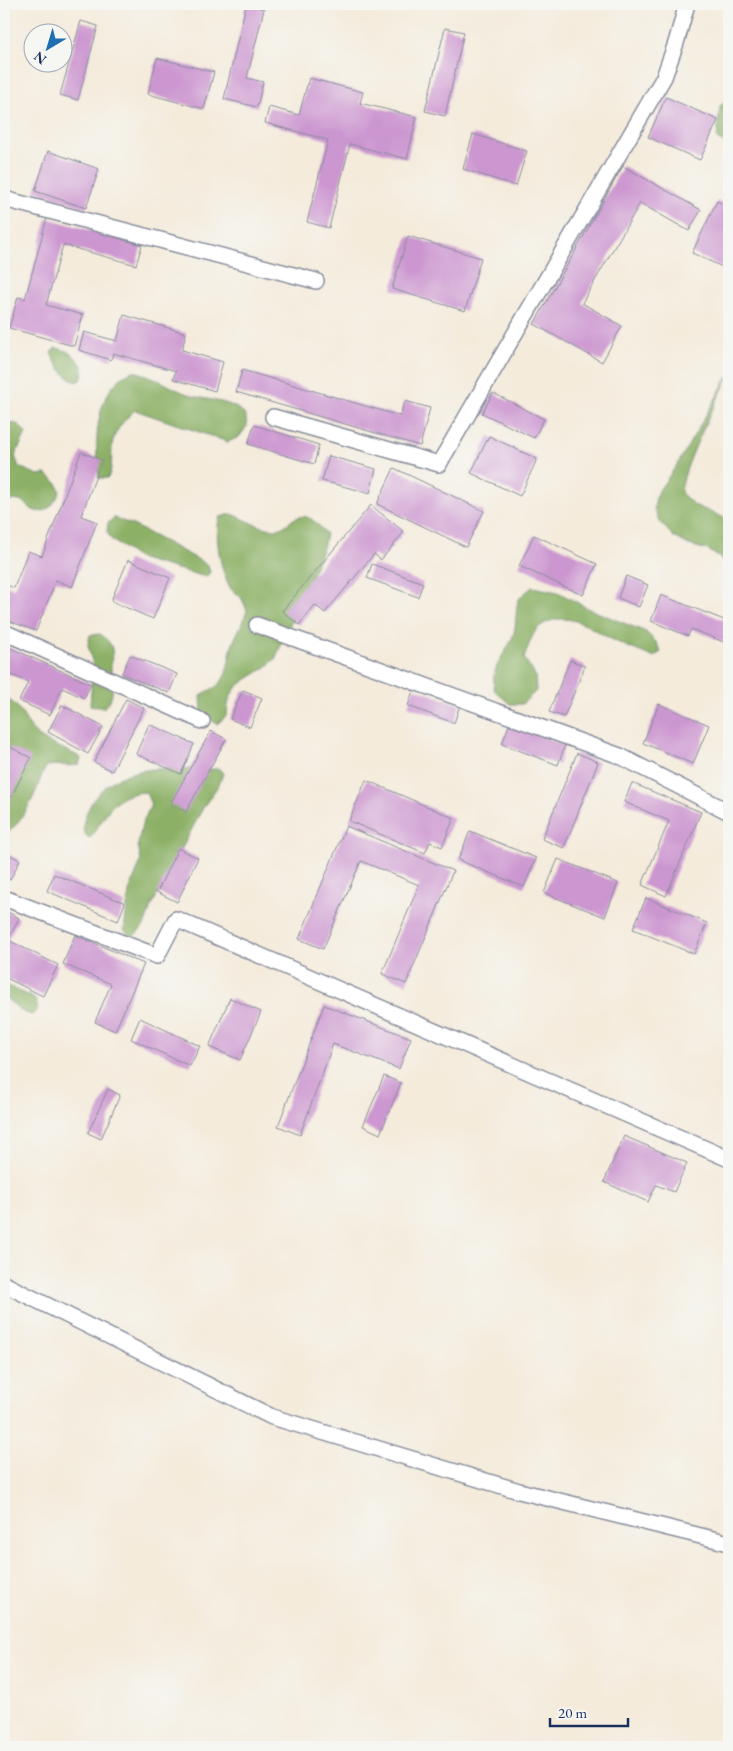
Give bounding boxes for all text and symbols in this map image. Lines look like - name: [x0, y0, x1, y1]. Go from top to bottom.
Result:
- north arrow: [22, 22, 72, 72]
- text: N: [29, 47, 50, 69]
- scale bar: [550, 1696, 628, 1728]
- text: 20 m: [558, 1703, 587, 1722]

